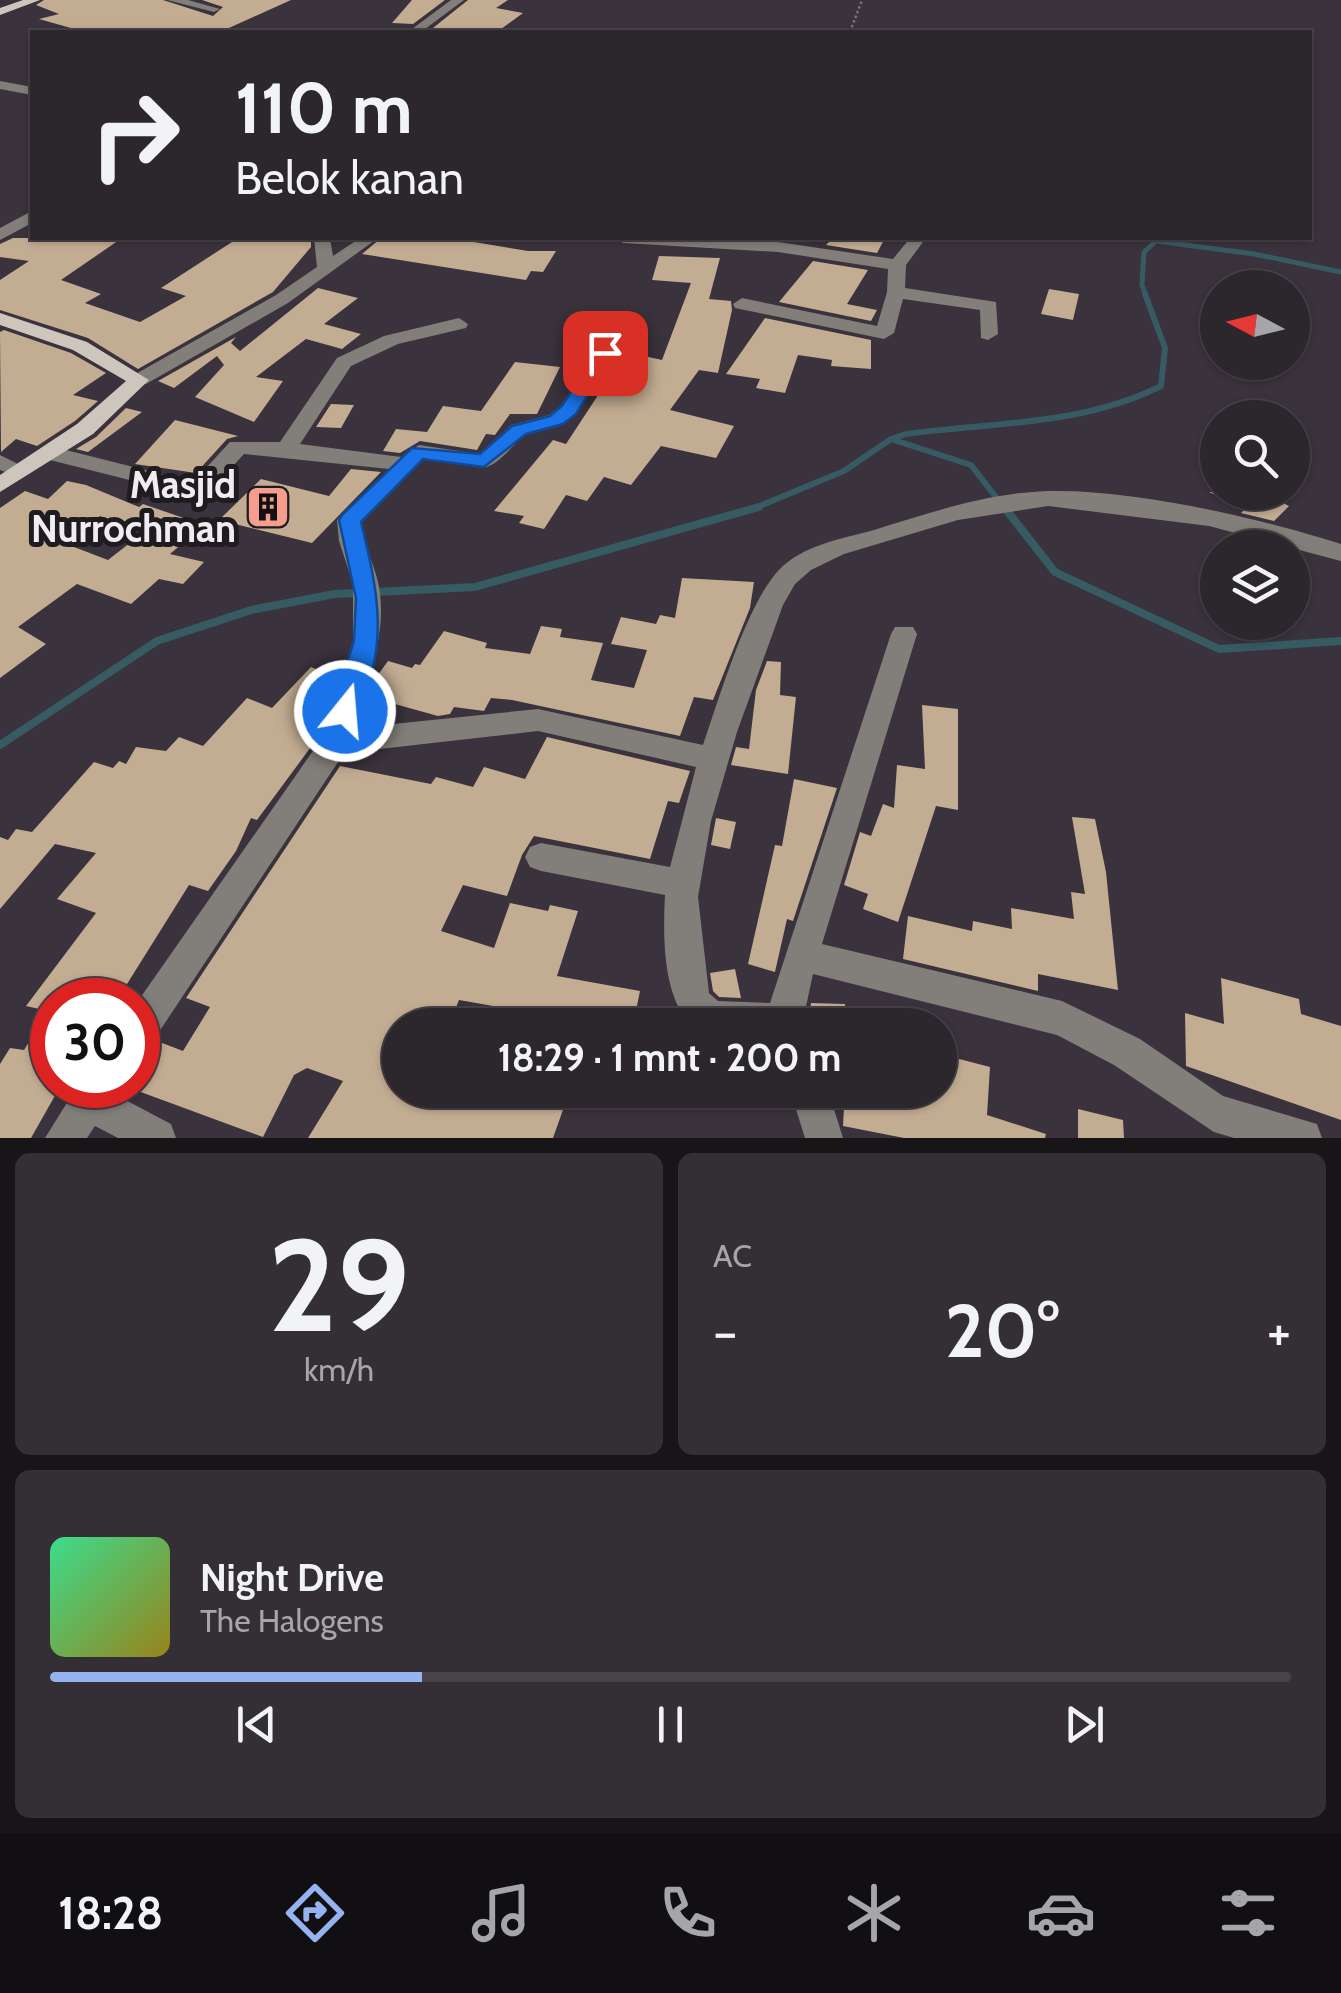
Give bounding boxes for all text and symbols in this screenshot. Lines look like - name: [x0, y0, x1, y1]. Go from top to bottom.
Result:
- text: 110 m: [235, 65, 413, 151]
- icon: right: [70, 70, 200, 200]
- text: Belok kanan: [235, 151, 464, 205]
- north arrow: [1200, 270, 1310, 380]
- map controls: [1200, 270, 1310, 640]
- pin: [563, 311, 648, 396]
- icon: arrive: [578, 326, 633, 381]
- button: search: [1200, 400, 1310, 510]
- place label: Masjid Nurrochman: [31, 461, 236, 552]
- building icon: Masjid Nurrochman: [245, 484, 291, 530]
- button: layers: [1200, 530, 1310, 640]
- position arrow: [293, 659, 397, 763]
- speed limit sign: 30: [30, 978, 160, 1108]
- text: 18:29 · 1 mnt · 200 m: [498, 1034, 841, 1081]
- text: 29: [268, 1206, 410, 1364]
- text: AC: [713, 1236, 752, 1275]
- text: 20°: [945, 1285, 1059, 1376]
- text: −: [713, 1298, 737, 1365]
- text: +: [1267, 1298, 1291, 1365]
- text: km/h: [304, 1350, 374, 1389]
- text: Night Drive: [200, 1554, 384, 1601]
- text: The Halogens: [200, 1601, 384, 1640]
- icon: previous: [229, 1697, 284, 1752]
- icon: pause: [643, 1697, 698, 1752]
- icon: next: [1057, 1697, 1112, 1752]
- icon: directions: [280, 1878, 350, 1948]
- icon: music: [466, 1878, 536, 1948]
- icon: phone: [653, 1878, 723, 1948]
- icon: climate: [839, 1878, 909, 1948]
- icon: car: [1026, 1878, 1096, 1948]
- icon: filters: [1213, 1878, 1283, 1948]
- text: 18:28: [58, 1886, 163, 1940]

